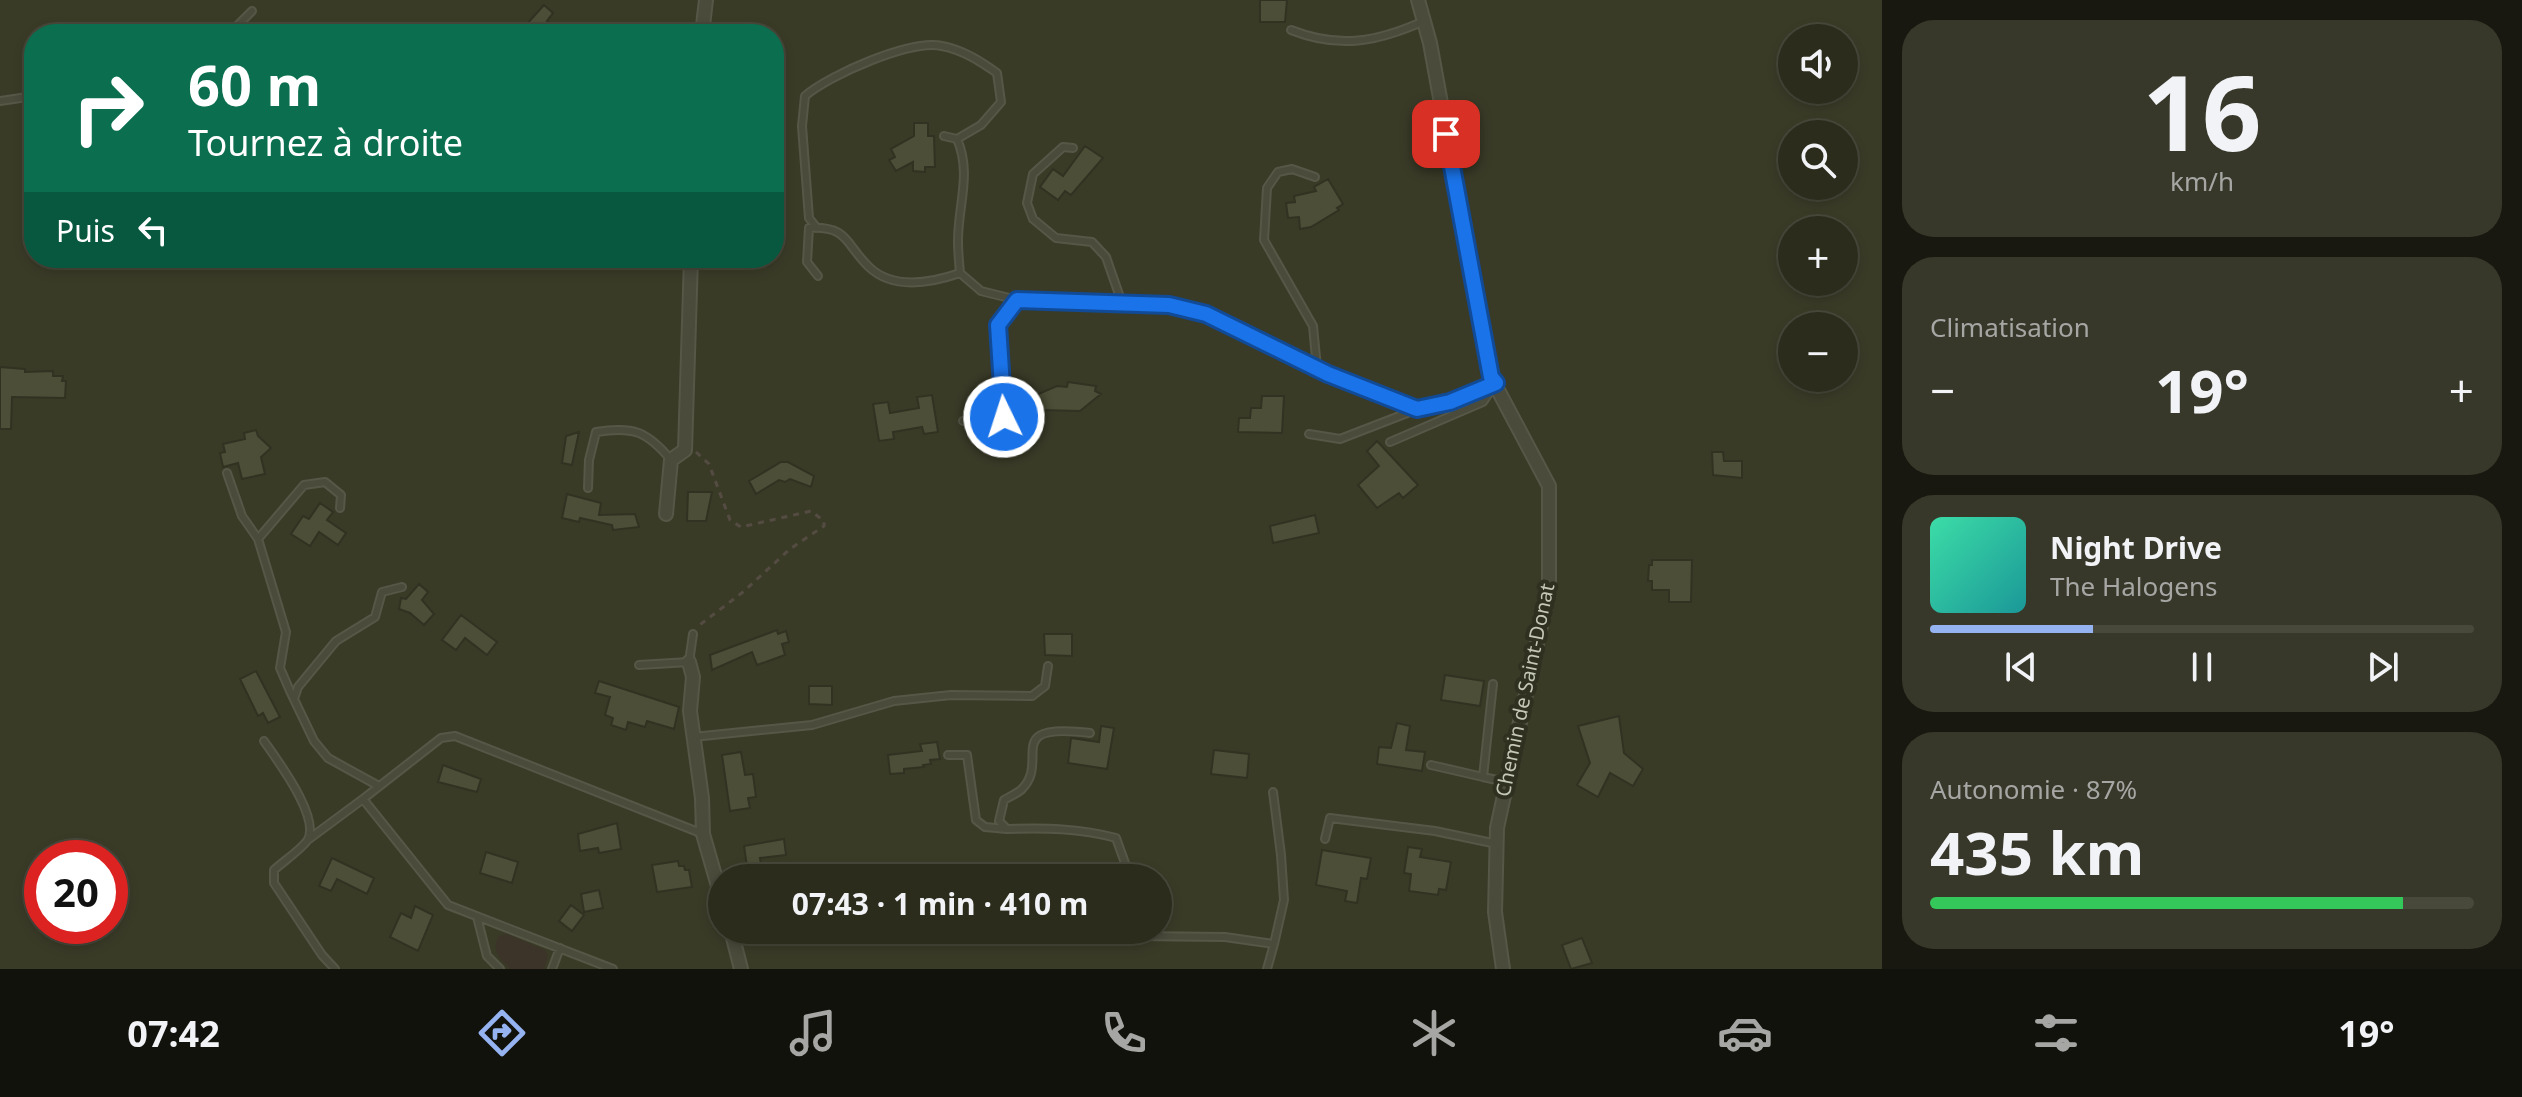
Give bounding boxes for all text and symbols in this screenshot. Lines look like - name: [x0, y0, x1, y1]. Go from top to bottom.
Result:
- map controls: [1778, 24, 1858, 392]
- button: sound: [1778, 24, 1858, 104]
- text: 16: [2143, 40, 2261, 181]
- text: 60 m: [188, 46, 321, 122]
- icon: right: [56, 56, 160, 160]
- pin: [1412, 100, 1480, 168]
- icon: arrive: [1424, 112, 1468, 156]
- text: Tournez à droite: [188, 118, 463, 167]
- button: search: [1778, 120, 1858, 200]
- text: km/h: [2170, 163, 2234, 199]
- icon: left: [131, 208, 175, 252]
- text: Puis: [56, 210, 115, 251]
- button: +: [1778, 216, 1858, 296]
- text: Climatisation: [1930, 309, 2090, 345]
- button: −: [1778, 312, 1858, 392]
- text: 19°: [2155, 349, 2249, 431]
- text: −: [1930, 360, 1955, 420]
- text: +: [2449, 360, 2474, 420]
- position arrow: [962, 375, 1046, 459]
- text: Night Drive: [2050, 527, 2222, 568]
- text: The Halogens: [2050, 568, 2217, 604]
- street label: Chemin de Saint-Donat: [1489, 581, 1560, 799]
- icon: previous: [1999, 645, 2043, 689]
- icon: pause: [2180, 645, 2224, 689]
- icon: next: [2361, 645, 2405, 689]
- text: Autonomie · 87%: [1930, 771, 2137, 807]
- text: 435 km: [1930, 811, 2144, 893]
- speed limit sign: 20: [24, 840, 128, 944]
- text: 07:43 · 1 min · 410 m: [792, 883, 1088, 924]
- icon: directions: [474, 1005, 530, 1061]
- icon: music: [785, 1005, 841, 1061]
- icon: phone: [1096, 1005, 1152, 1061]
- icon: climate: [1406, 1005, 1462, 1061]
- icon: car: [1717, 1005, 1773, 1061]
- icon: filters: [2028, 1005, 2084, 1061]
- text: 07:42: [127, 1009, 220, 1058]
- text: 19°: [2338, 1009, 2395, 1058]

